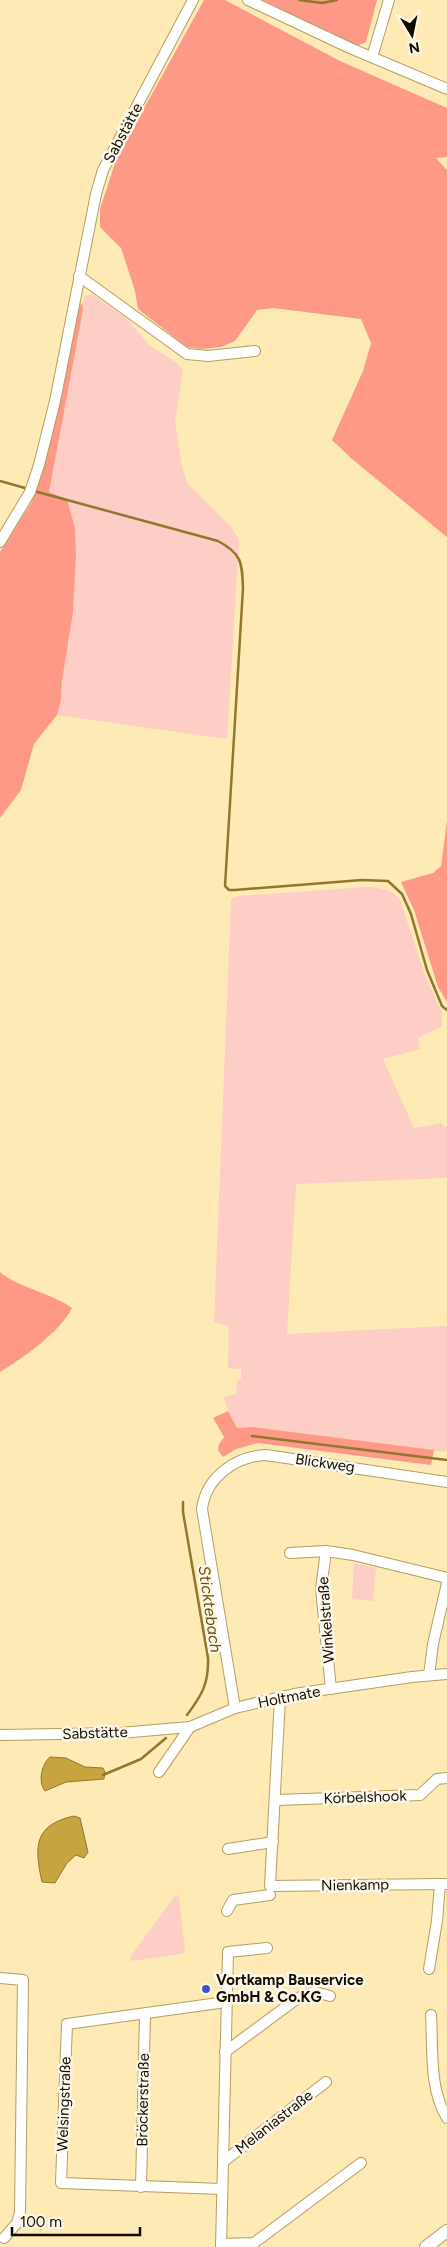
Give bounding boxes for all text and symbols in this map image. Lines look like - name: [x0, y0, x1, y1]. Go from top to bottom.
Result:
- north arrow: [387, 10, 437, 60]
- text: N: [407, 38, 421, 57]
- street label: Sabstätte: [100, 100, 146, 166]
- street label: Blickweg: [294, 1450, 356, 1476]
- water label: Sticktebach: [195, 1564, 226, 1654]
- street label: Winkelstraße: [314, 1576, 338, 1664]
- street label: Holtmate: [256, 1682, 322, 1712]
- street label: Sabstätte: [62, 1723, 128, 1743]
- street label: Körbelshook: [323, 1787, 408, 1807]
- street label: Nienkamp: [321, 1875, 389, 1895]
- place label: Vortkamp Bauservice GmbH & Co.KG: [216, 1971, 364, 2006]
- marker: Vortkamp Bauservice GmbH & Co.KG: [200, 1983, 212, 1995]
- street label: Bröckerstraße: [133, 2053, 153, 2147]
- street label: Welsingstraße: [53, 2056, 75, 2152]
- street label: Melaniastraße: [232, 2086, 316, 2158]
- scale bar: [12, 2204, 140, 2236]
- text: 100 m: [20, 2213, 62, 2231]

